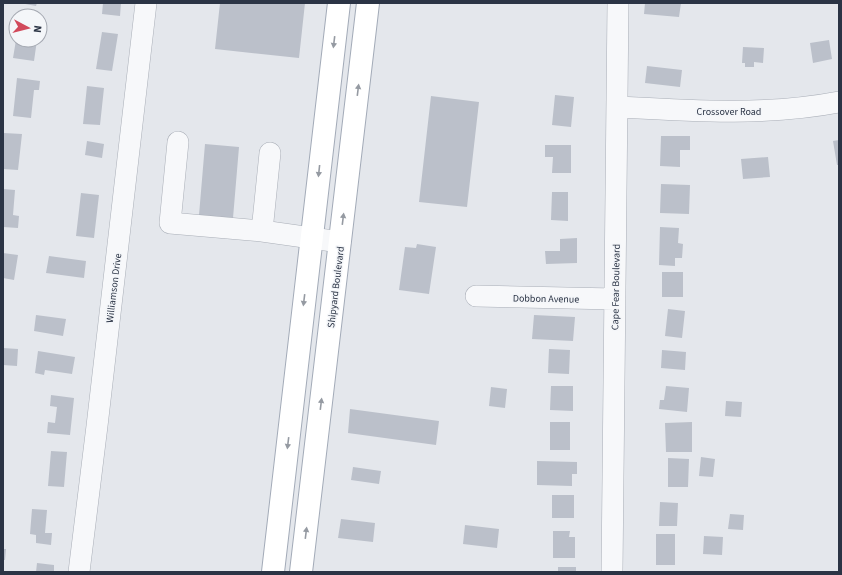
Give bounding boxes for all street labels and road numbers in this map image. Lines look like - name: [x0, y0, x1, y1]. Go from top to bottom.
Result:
- street label: Crossover Road: [697, 105, 761, 119]
- street label: Cape Fear Boulevard: [608, 244, 624, 330]
- street label: Shipyard Boulevard: [324, 246, 348, 329]
- street label: Williamson Drive: [103, 253, 125, 324]
- street label: Dobbon Avenue: [513, 291, 579, 307]

